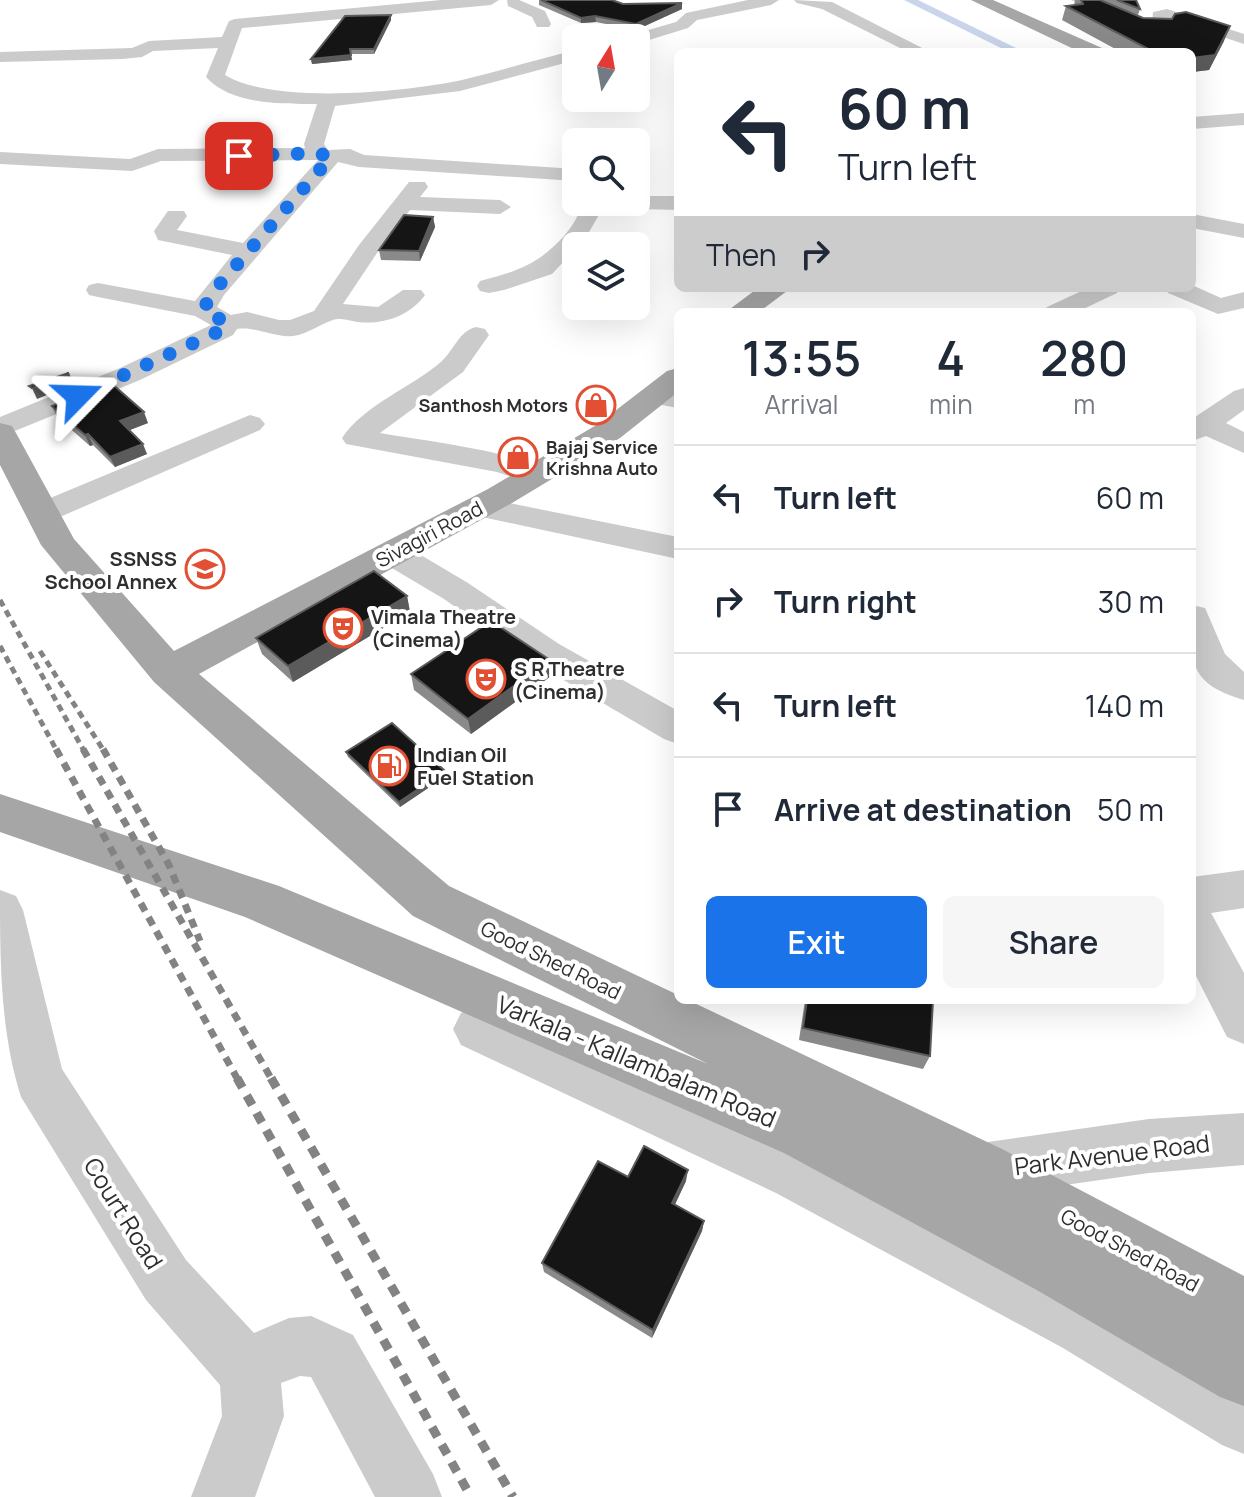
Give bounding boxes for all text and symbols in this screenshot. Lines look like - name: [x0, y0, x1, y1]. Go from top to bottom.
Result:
- north arrow: [562, 24, 650, 112]
- map controls: [562, 24, 650, 320]
- text: 60 m: [838, 69, 971, 146]
- icon: left: [706, 80, 810, 184]
- pin: [205, 122, 273, 190]
- button: search: [562, 128, 650, 216]
- icon: arrive: [217, 134, 261, 178]
- text: Turn left: [838, 142, 977, 191]
- button: layers: [562, 232, 650, 320]
- icon: right: [793, 232, 837, 276]
- text: Then: [706, 234, 777, 275]
- text: 13:55: [742, 325, 861, 390]
- text: 4: [936, 325, 965, 390]
- text: 280: [1040, 325, 1128, 390]
- position arrow: [36, 354, 120, 438]
- shop icon: Santhosh Motors: [575, 384, 617, 426]
- text: Arrival: [764, 386, 839, 422]
- text: min: [929, 386, 973, 422]
- text: m: [1073, 386, 1095, 422]
- place label: Santhosh Motors: [418, 393, 568, 417]
- place label: Bajaj Service Krishna Auto: [546, 435, 658, 480]
- shop icon: Bajaj Service Krishna Auto: [497, 436, 539, 478]
- icon: left: [706, 475, 750, 519]
- text: Turn left: [774, 477, 897, 518]
- text: 60 m: [1096, 477, 1164, 518]
- street label: Sivagiri Road: [371, 495, 487, 573]
- place label: SSNSS School Annex: [45, 545, 177, 595]
- school or university icon: SSNSS School Annex: [184, 548, 226, 590]
- icon: right: [706, 579, 750, 623]
- text: Turn right: [774, 581, 917, 622]
- text: 30 m: [1098, 581, 1164, 622]
- place label: Vimala Theatre (Cinema): [371, 603, 516, 653]
- theatre icon: Vimala Theatre (Cinema): [322, 607, 364, 649]
- place label: S R Theatre (Cinema): [514, 655, 625, 705]
- theatre icon: S R Theatre (Cinema): [465, 658, 507, 700]
- icon: left: [706, 683, 750, 727]
- text: Turn left: [774, 685, 897, 726]
- text: 140 m: [1085, 685, 1164, 726]
- place label: Indian Oil Fuel Station: [417, 741, 534, 791]
- fuel station icon: Indian Oil Fuel Station: [368, 745, 410, 787]
- icon: arrive: [706, 787, 750, 831]
- text: Arrive at destination: [774, 789, 1072, 830]
- text: 50 m: [1097, 789, 1164, 830]
- button: Exit: [706, 896, 927, 988]
- button: Share: [943, 896, 1164, 988]
- street label: Good Shed Road: [476, 914, 626, 1006]
- street label: Varkala - Kallambalam Road: [492, 987, 782, 1135]
- street label: Park Avenue Road: [1012, 1126, 1212, 1182]
- street label: Court Road: [77, 1151, 171, 1275]
- street label: Good Shed Road: [1056, 1202, 1204, 1298]

